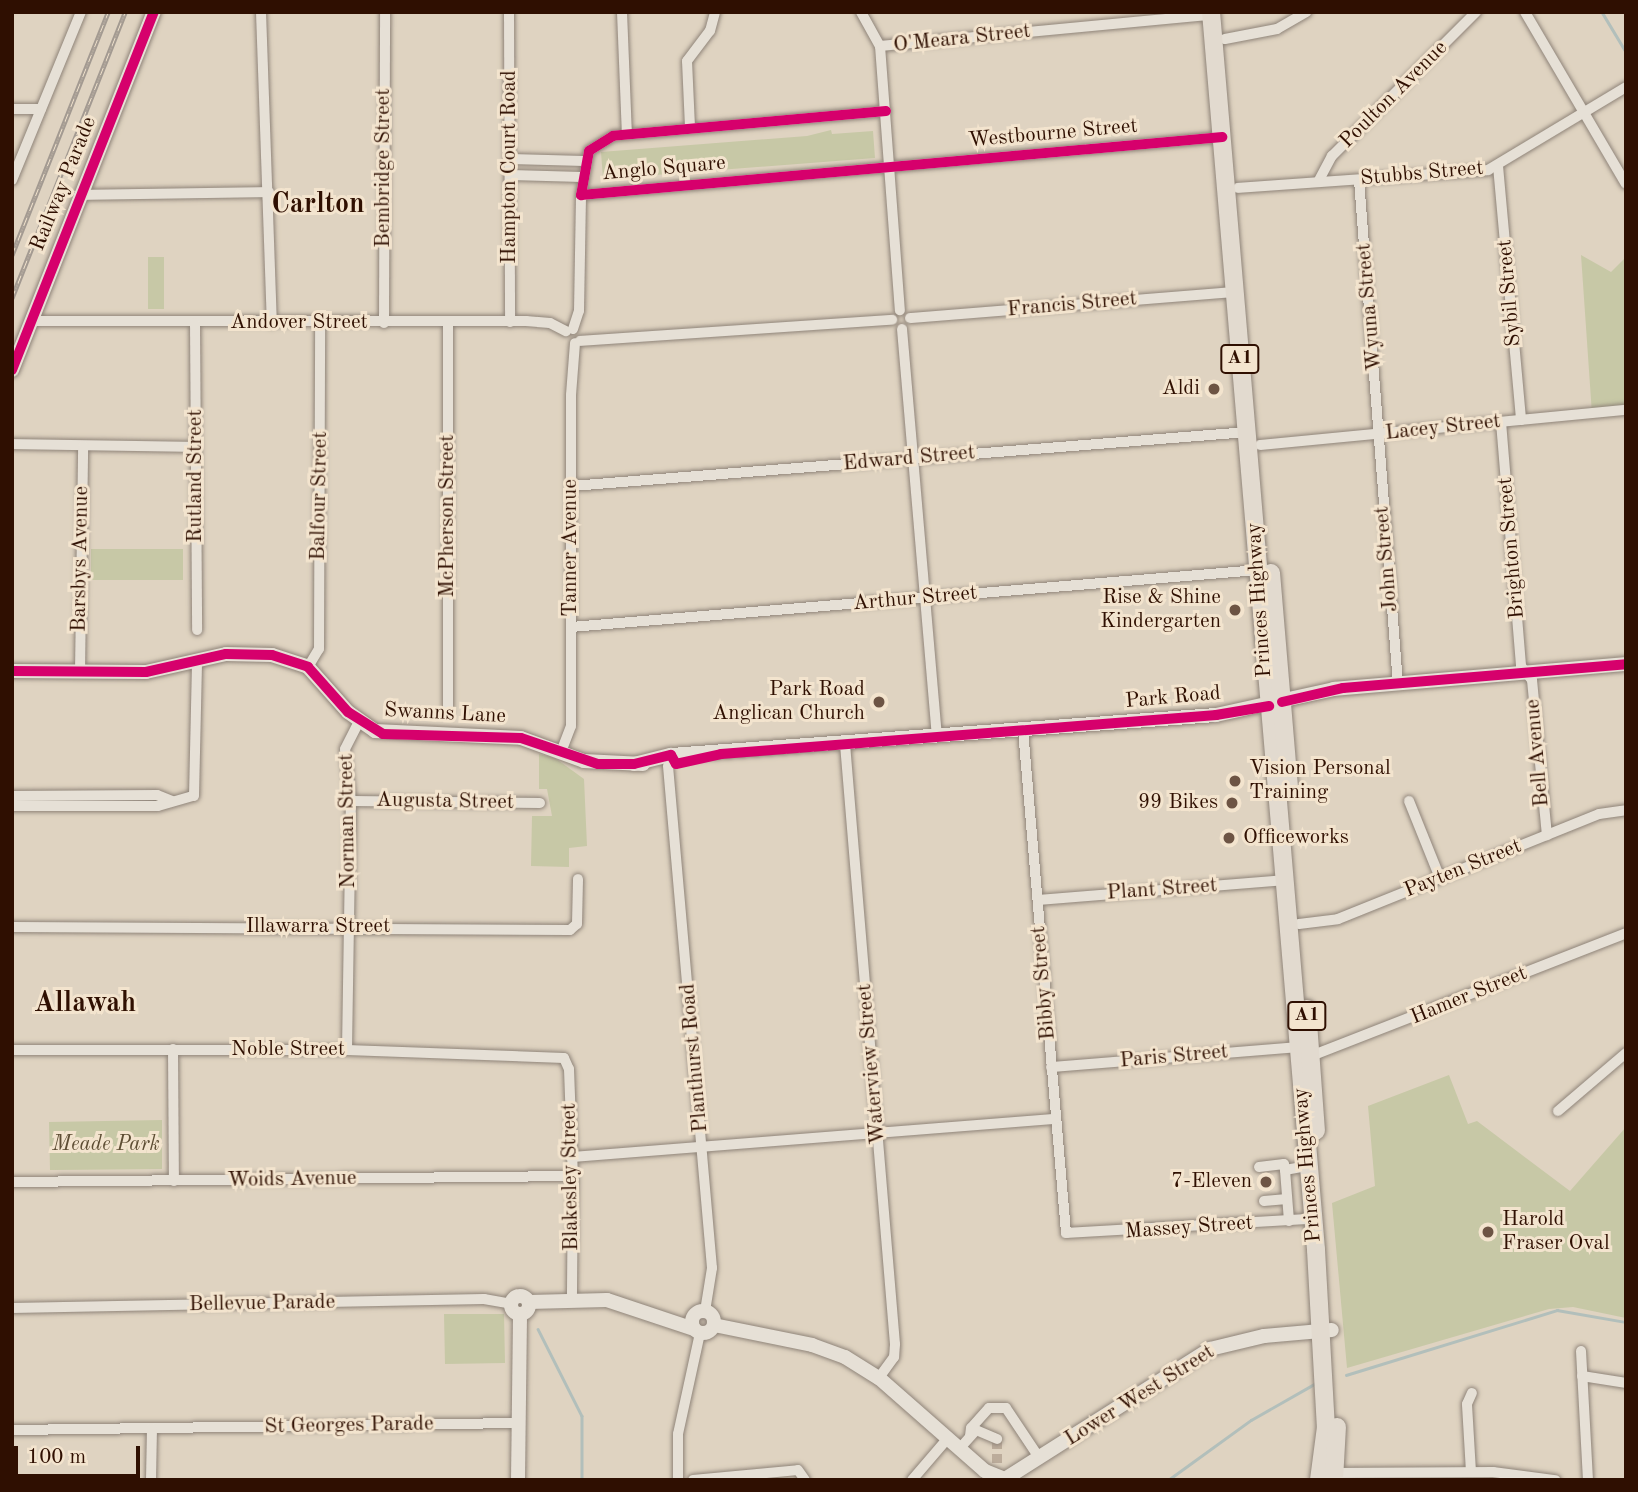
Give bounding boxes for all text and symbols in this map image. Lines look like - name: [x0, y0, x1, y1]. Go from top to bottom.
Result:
- street label: O'Meara Street: [892, 19, 1032, 59]
- street label: Poulton Avenue: [1335, 36, 1453, 154]
- street label: Hampton Court Road: [497, 70, 523, 264]
- street label: Bembridge Street: [371, 88, 397, 248]
- street label: Railway Parade: [26, 113, 102, 255]
- street label: Westbourne Street: [967, 114, 1139, 154]
- street label: Anglo Square: [601, 151, 727, 187]
- street label: Stubbs Street: [1359, 156, 1485, 192]
- district label: Carlton: [271, 188, 365, 222]
- street label: Sybil Street: [1493, 238, 1527, 348]
- street label: Wyuna Street: [1352, 242, 1388, 372]
- street label: Francis Street: [1006, 287, 1138, 323]
- street label: Andover Street: [230, 310, 368, 336]
- road number: A1: [1219, 344, 1261, 374]
- place label: Aldi: [1162, 376, 1200, 402]
- marker: Aldi: [1206, 381, 1222, 397]
- street label: Rutland Street: [183, 409, 209, 543]
- street label: Lacey Street: [1384, 409, 1502, 447]
- street label: Balfour Street: [306, 431, 334, 561]
- street label: McPherson Street: [435, 434, 461, 598]
- street label: Edward Street: [842, 441, 976, 477]
- street label: Brighton Street: [1493, 476, 1531, 620]
- street label: Tanner Avenue: [558, 479, 584, 617]
- street label: Barsbys Avenue: [67, 486, 95, 632]
- street label: John Street: [1370, 505, 1404, 613]
- street label: Princes Highway: [1242, 522, 1278, 678]
- street label: Arthur Street: [852, 581, 978, 617]
- place label: Rise & Shine Kindergarten: [1100, 585, 1221, 635]
- marker: Rise & Shine Kindergarten: [1227, 602, 1243, 618]
- place label: Park Road Anglican Church: [712, 677, 865, 727]
- street label: Park Road: [1124, 681, 1222, 715]
- marker: Park Road Anglican Church: [871, 694, 887, 710]
- street label: Swanns Lane: [383, 698, 507, 730]
- street label: Bell Avenue: [1521, 698, 1555, 808]
- street label: Norman Street: [334, 753, 362, 889]
- place label: Vision Personal Training: [1249, 756, 1391, 806]
- marker: Vision Personal Training: [1227, 773, 1243, 789]
- street label: Augusta Street: [376, 788, 514, 816]
- place label: 99 Bikes: [1138, 790, 1218, 816]
- marker: 99 Bikes: [1224, 795, 1240, 811]
- place label: Officeworks: [1243, 825, 1349, 851]
- marker: Officeworks: [1221, 830, 1237, 846]
- street label: Payten Street: [1401, 834, 1525, 904]
- street label: Plant Street: [1106, 874, 1218, 906]
- street label: Illawarra Street: [246, 914, 390, 940]
- street label: Bibby Street: [1026, 925, 1062, 1041]
- street label: Hamer Street: [1407, 961, 1531, 1031]
- street label: Planthurst Road: [676, 982, 714, 1134]
- street label: Waterview Street: [852, 983, 892, 1145]
- district label: Allawah: [34, 987, 136, 1021]
- road number: A1: [1286, 1000, 1328, 1032]
- street label: Noble Street: [231, 1037, 345, 1063]
- street label: Paris Street: [1119, 1040, 1229, 1074]
- street label: Princes Highway: [1289, 1086, 1327, 1244]
- street label: Blakesley Street: [557, 1103, 585, 1251]
- park label: Meade Park: [52, 1132, 160, 1158]
- street label: Woids Avenue: [227, 1166, 357, 1194]
- place label: 7-Eleven: [1171, 1169, 1252, 1195]
- marker: 7-Eleven: [1258, 1174, 1274, 1190]
- place label: Harold Fraser Oval: [1502, 1207, 1610, 1257]
- street label: Massey Street: [1124, 1211, 1254, 1245]
- marker: Harold Fraser Oval: [1480, 1224, 1496, 1240]
- street label: Bellevue Parade: [189, 1290, 335, 1318]
- street label: Lower West Street: [1061, 1340, 1219, 1452]
- street label: St Georges Parade: [264, 1412, 434, 1440]
- scale bar: [18, 1432, 144, 1476]
- text: 100 m: [27, 1447, 86, 1468]

